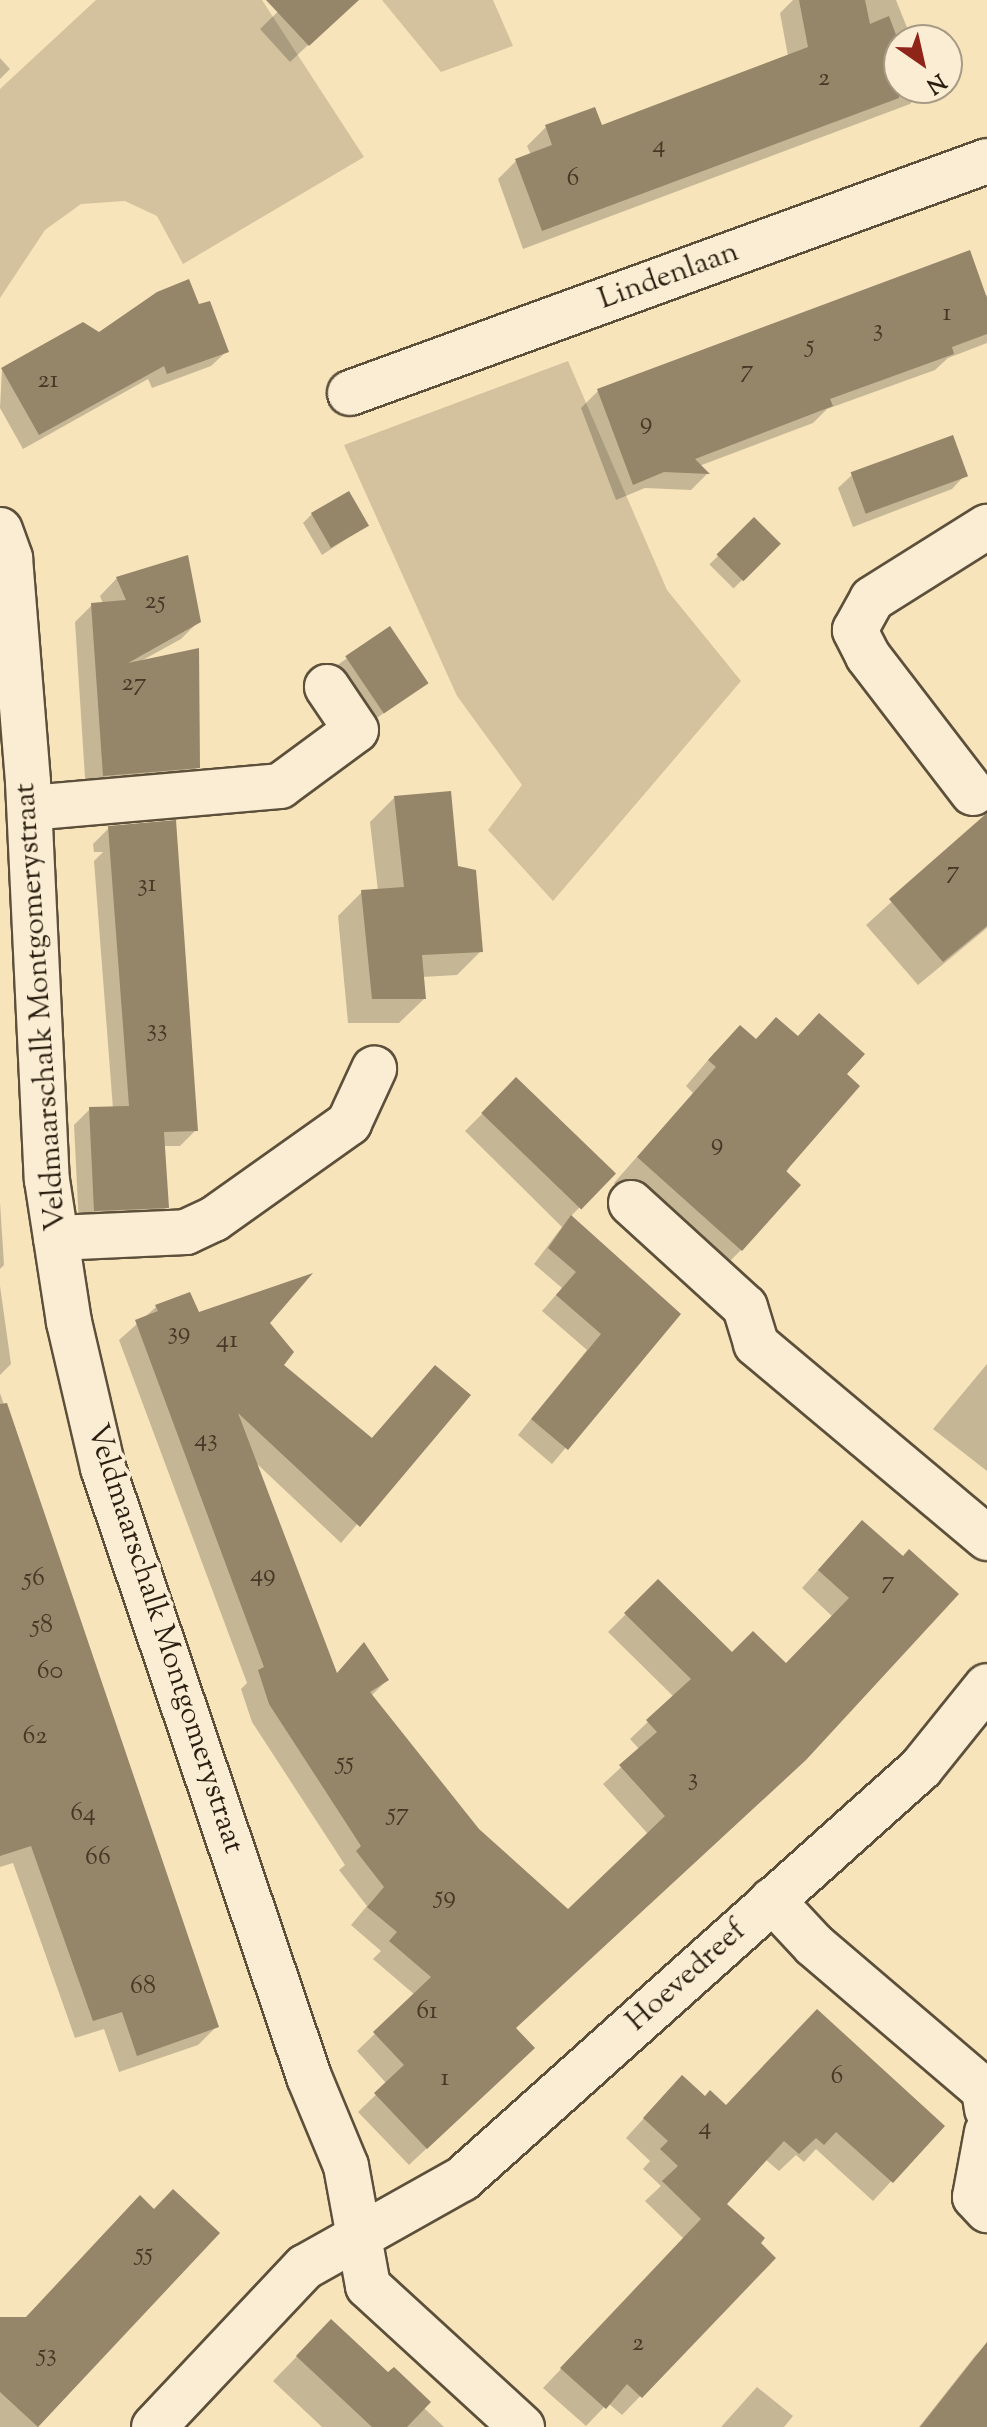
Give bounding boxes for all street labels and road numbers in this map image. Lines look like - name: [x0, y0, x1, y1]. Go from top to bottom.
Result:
- street label: Lindenlaan: [594, 235, 744, 319]
- street label: Veldmaarschalk Montgomerystraat: [8, 782, 76, 1232]
- street label: Veldmaarschalk Montgomerystraat: [77, 1420, 251, 1858]
- street label: Hoevedreef: [620, 1914, 754, 2040]

